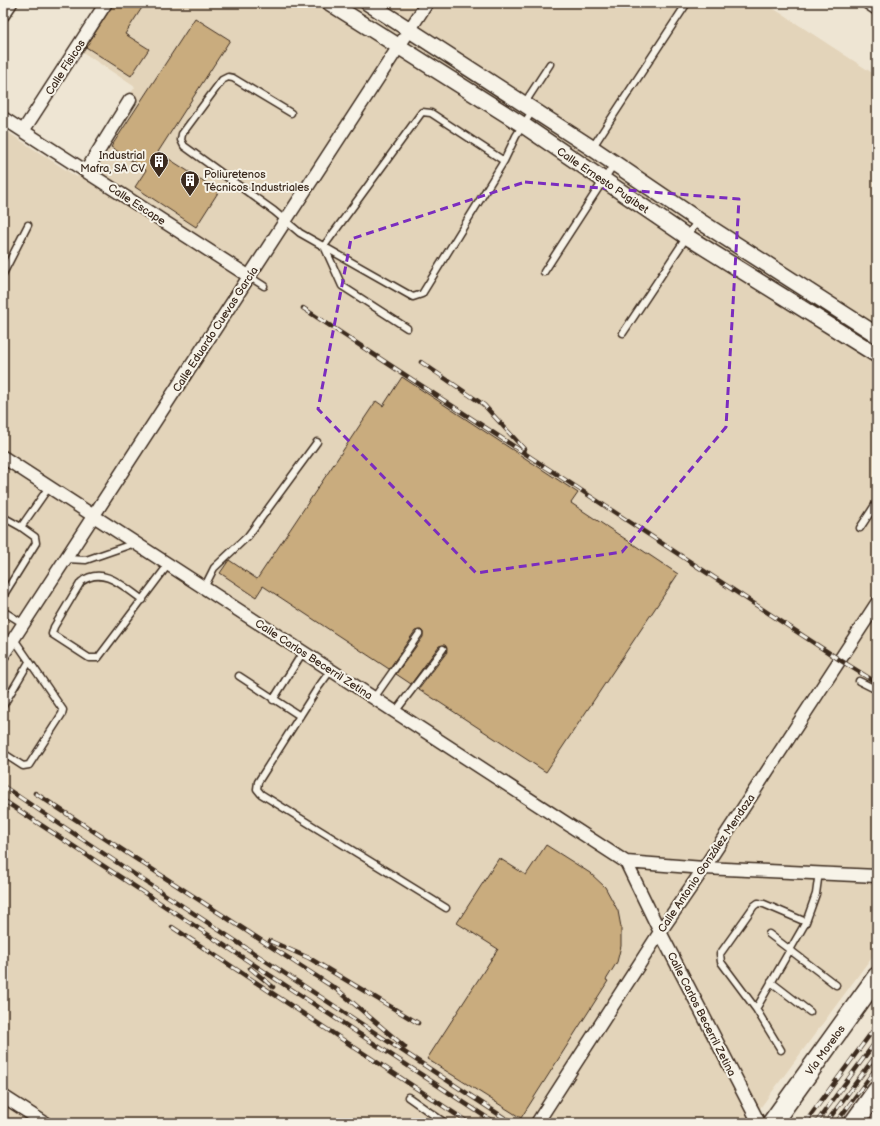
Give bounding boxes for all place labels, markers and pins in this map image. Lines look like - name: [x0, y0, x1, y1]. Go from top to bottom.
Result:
- place label: Industrial Mafra, SA CV: [80, 149, 145, 175]
- building icon: Industrial Mafra, SA CV: [148, 150, 170, 178]
- place label: Poliuretenos Técnicos Industriales: [204, 168, 310, 194]
- building icon: Poliuretenos Técnicos Industriales: [179, 169, 201, 197]

